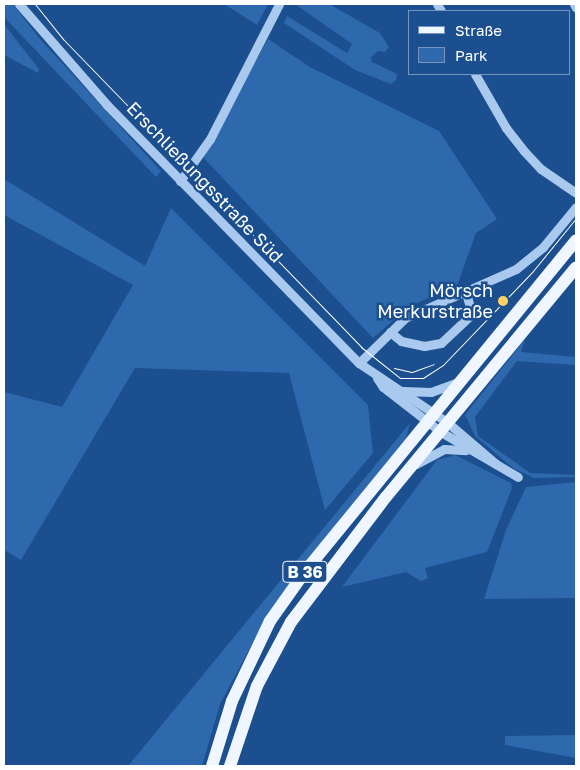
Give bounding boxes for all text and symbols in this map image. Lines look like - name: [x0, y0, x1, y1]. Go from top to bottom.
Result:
- legend: [408, 10, 570, 75]
- text: Straße: [455, 21, 502, 39]
- text: Park: [455, 46, 487, 64]
- street label: Erschließungsstraße Süd: [123, 97, 287, 267]
- place label: Mörsch Merkurstraße: [377, 280, 493, 322]
- marker: Mörsch Merkurstraße: [497, 295, 509, 307]
- road number: B 36: [281, 558, 329, 586]

